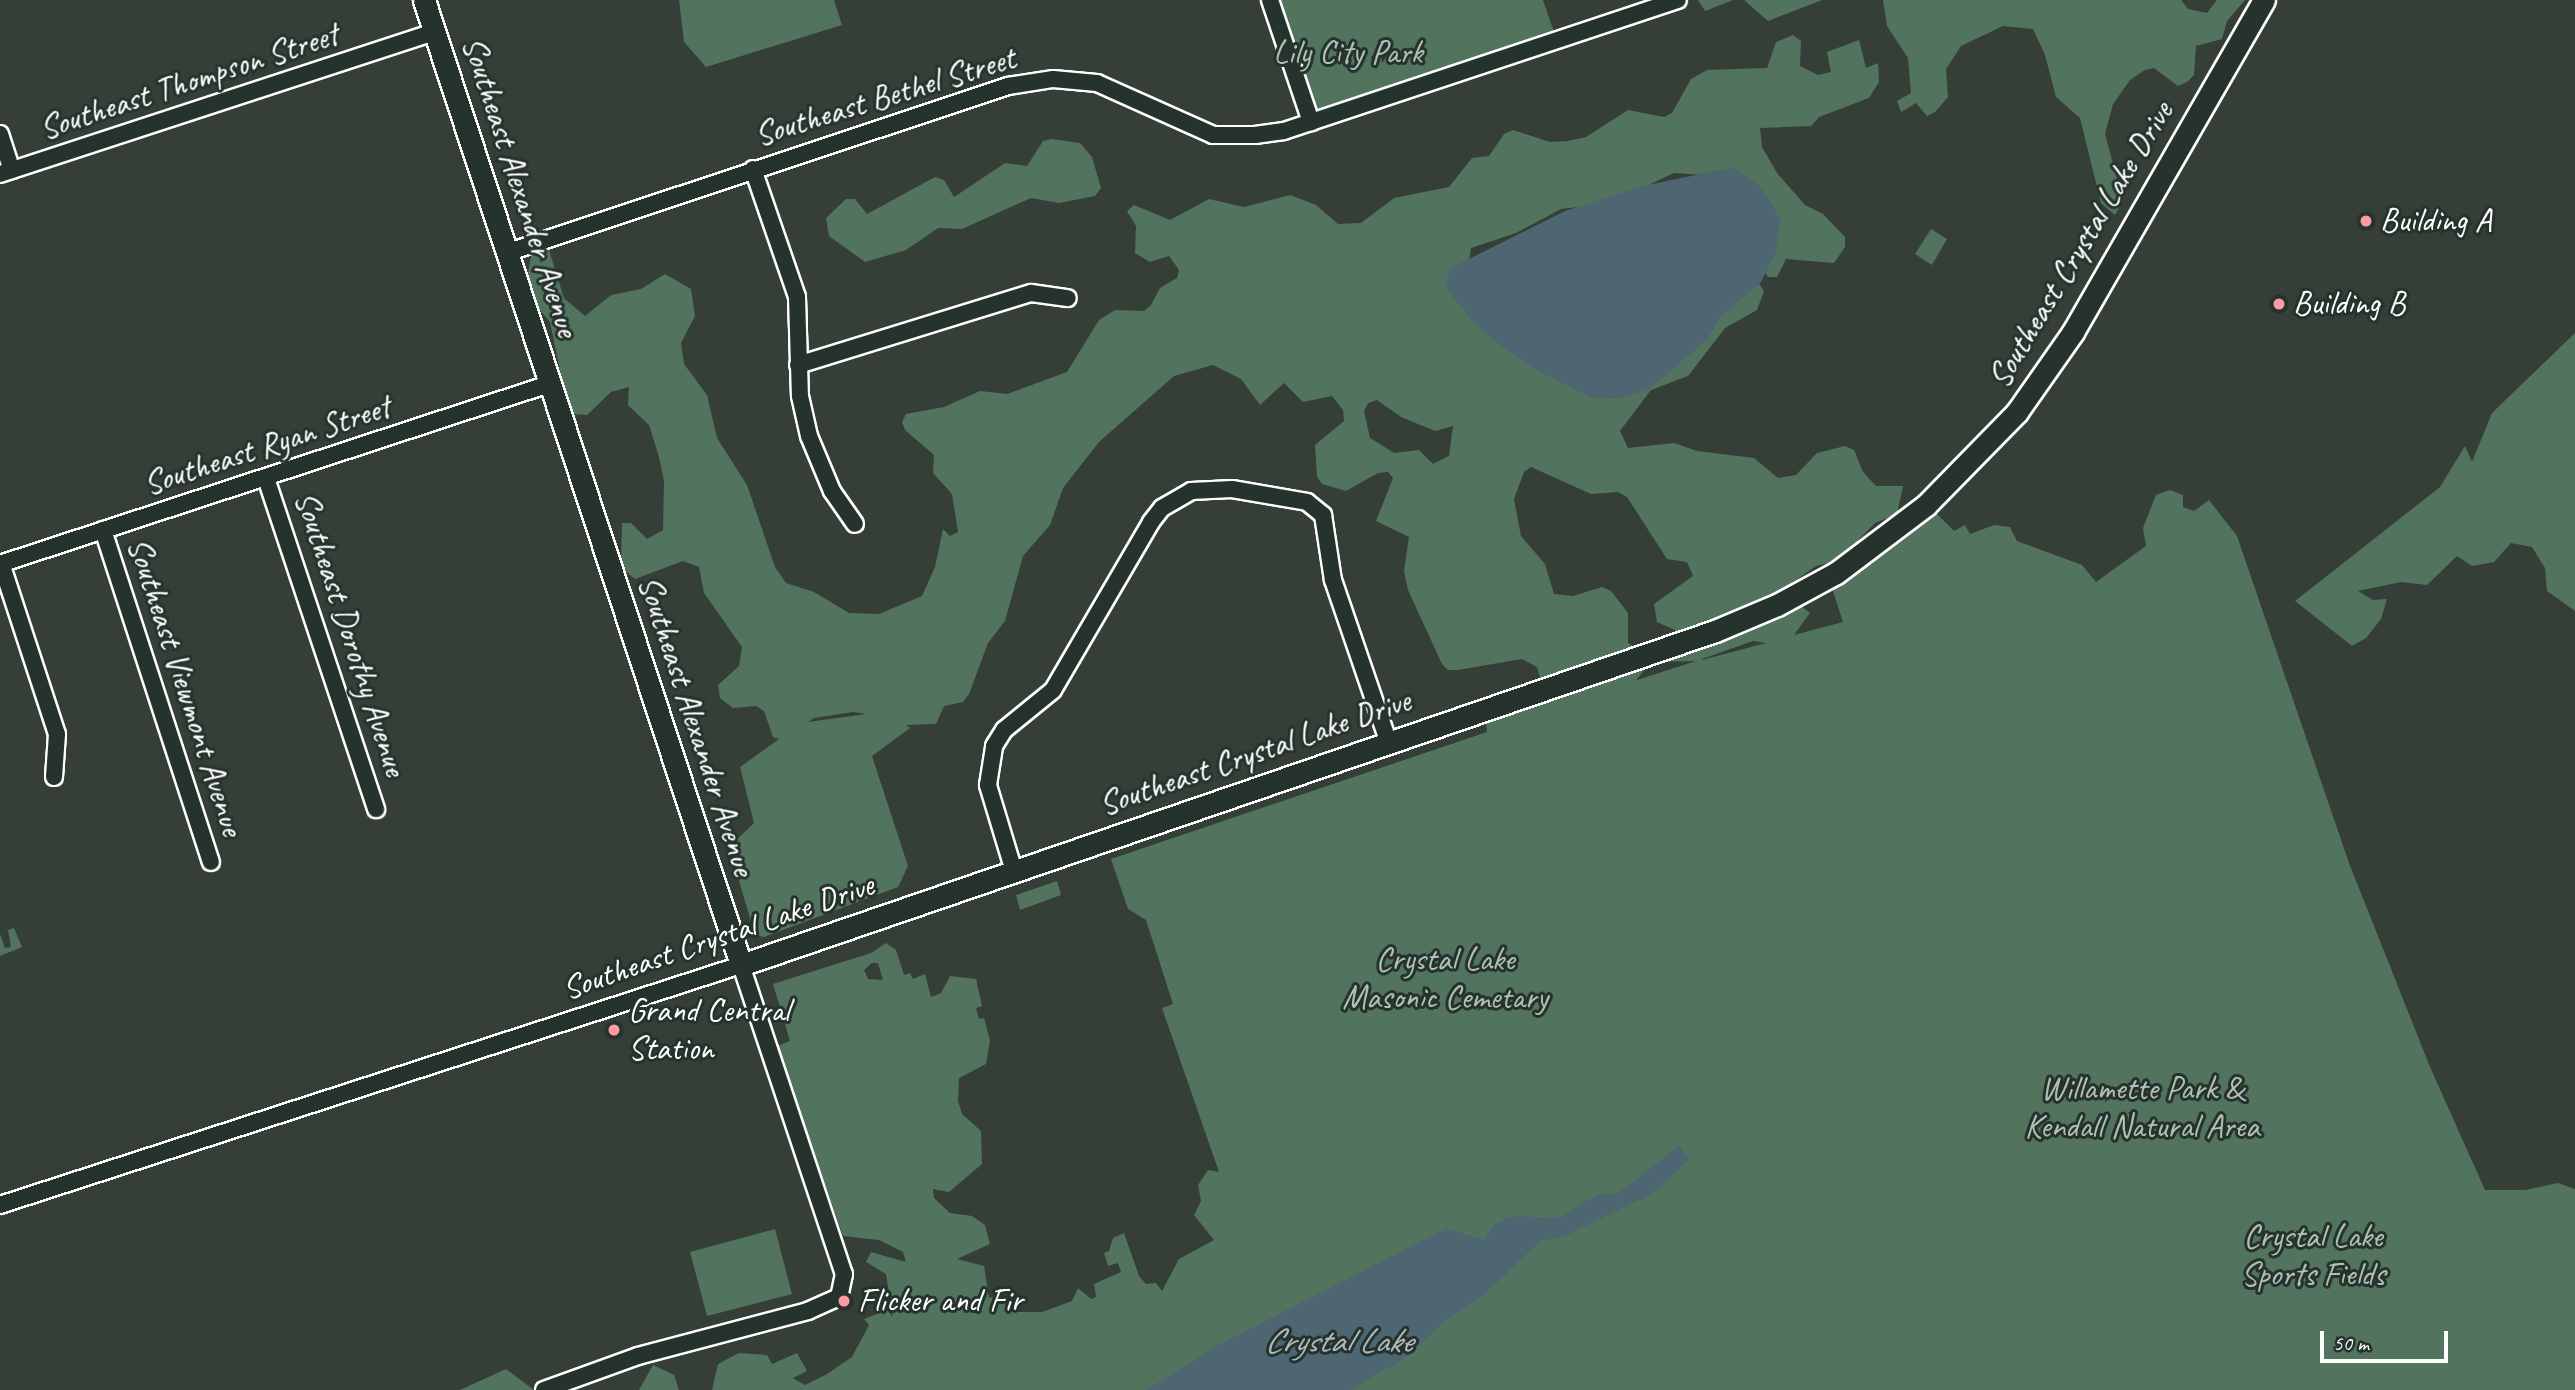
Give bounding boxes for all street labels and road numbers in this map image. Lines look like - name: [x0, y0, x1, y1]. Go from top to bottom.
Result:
- street label: Southeast Thompson Street: [34, 15, 344, 149]
- street label: Southeast Alexander Avenue: [453, 32, 587, 342]
- street label: Southeast Bethel Street: [750, 38, 1020, 156]
- street label: Southeast Crystal Lake Drive: [1980, 94, 2182, 396]
- street label: Southeast Ryan Street: [138, 387, 396, 505]
- street label: Southeast Dorothy Avenue: [285, 487, 415, 781]
- street label: Southeast Viewmont Avenue: [118, 532, 252, 842]
- street label: Southeast Alexander Avenue: [629, 571, 763, 881]
- street label: Southeast Crystal Lake Drive: [1093, 681, 1417, 825]
- street label: Southeast Crystal Lake Drive: [556, 865, 880, 1009]

